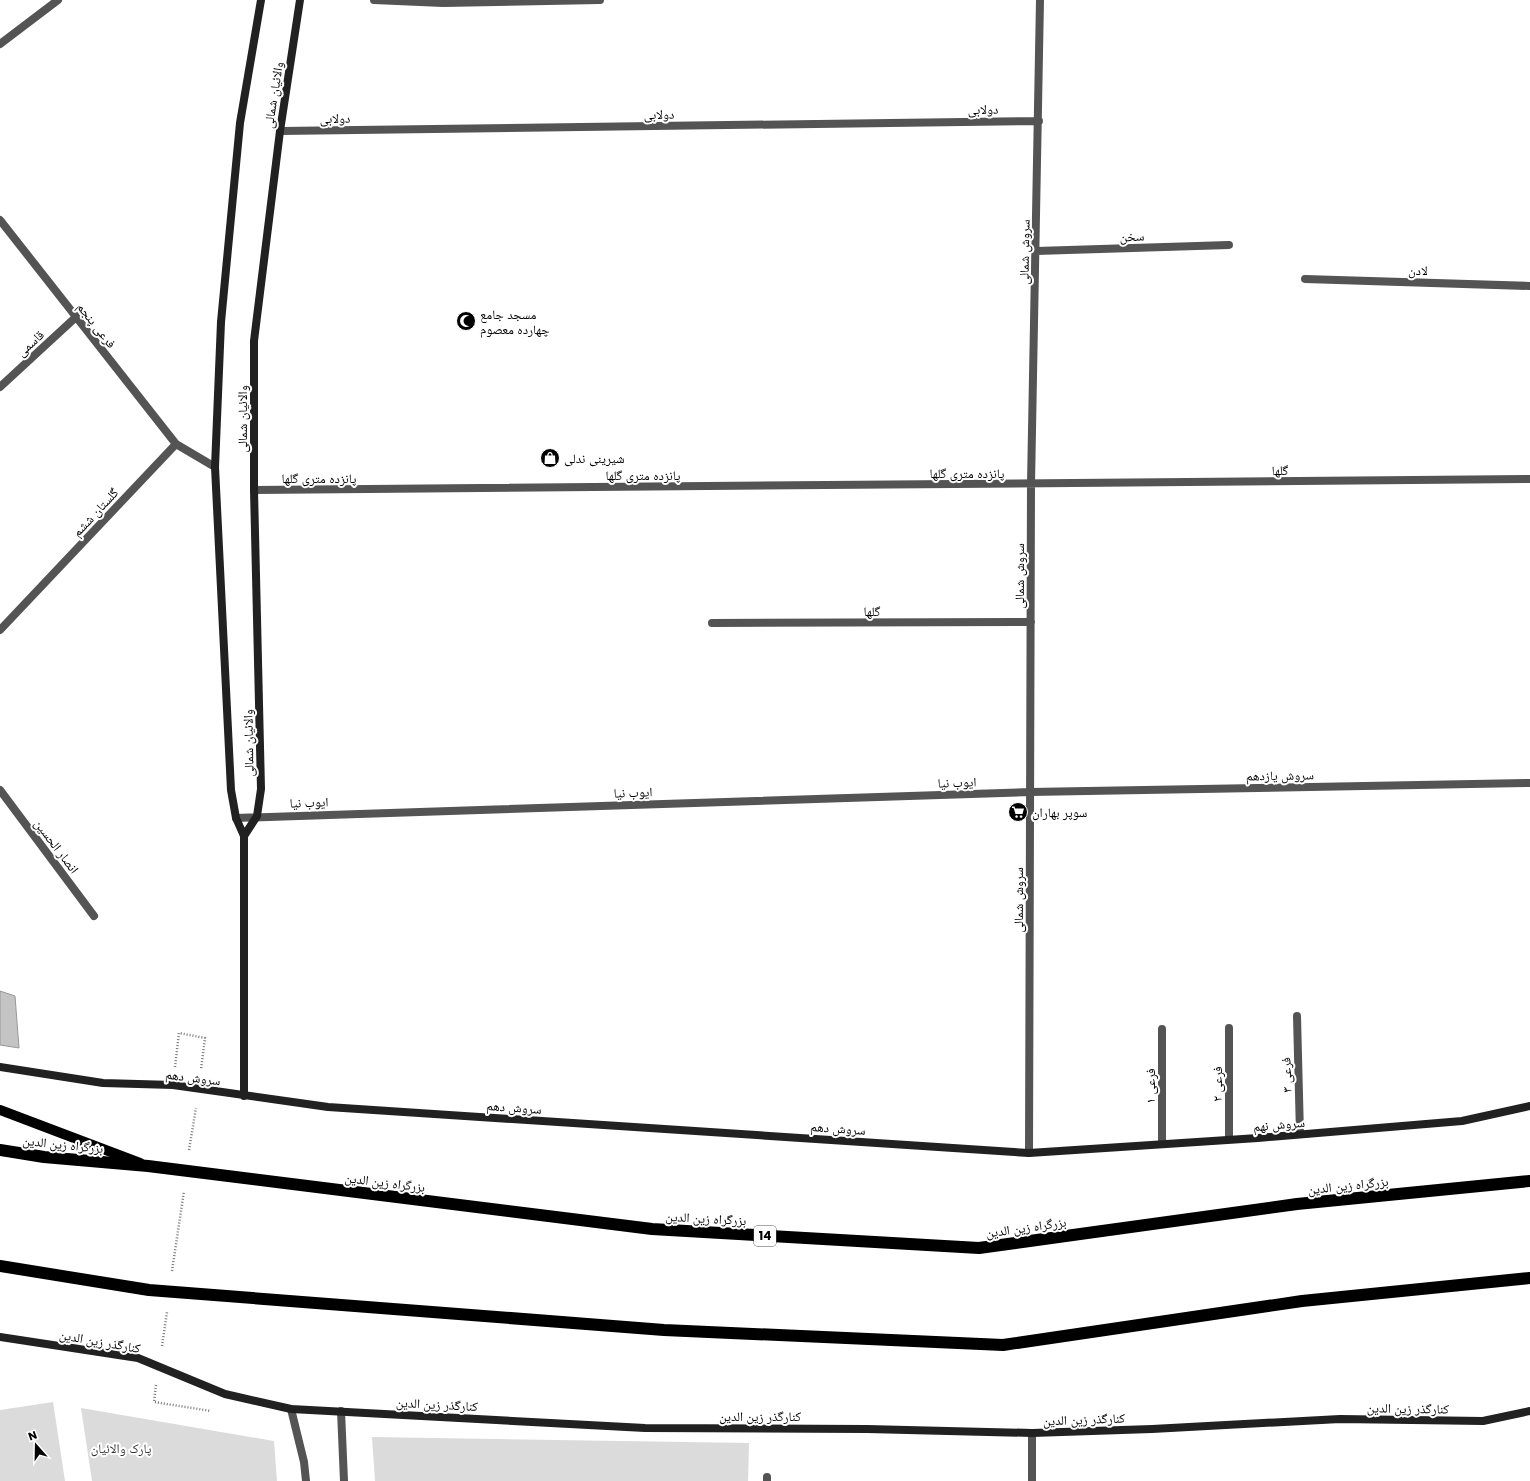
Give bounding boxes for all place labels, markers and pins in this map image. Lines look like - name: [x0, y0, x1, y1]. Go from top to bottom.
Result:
- place label: مسجد جامع چهارده معصوم: [480, 305, 550, 339]
- mosque icon: مسجد جامع چهارده معصوم: [455, 310, 477, 332]
- shop icon: شیرینی ندلی: [539, 447, 561, 469]
- place label: شیرینی ندلی: [564, 449, 625, 468]
- supermarket icon: سوپر بهاران: [1007, 801, 1029, 823]
- place label: سوپر بهاران: [1032, 803, 1087, 822]

